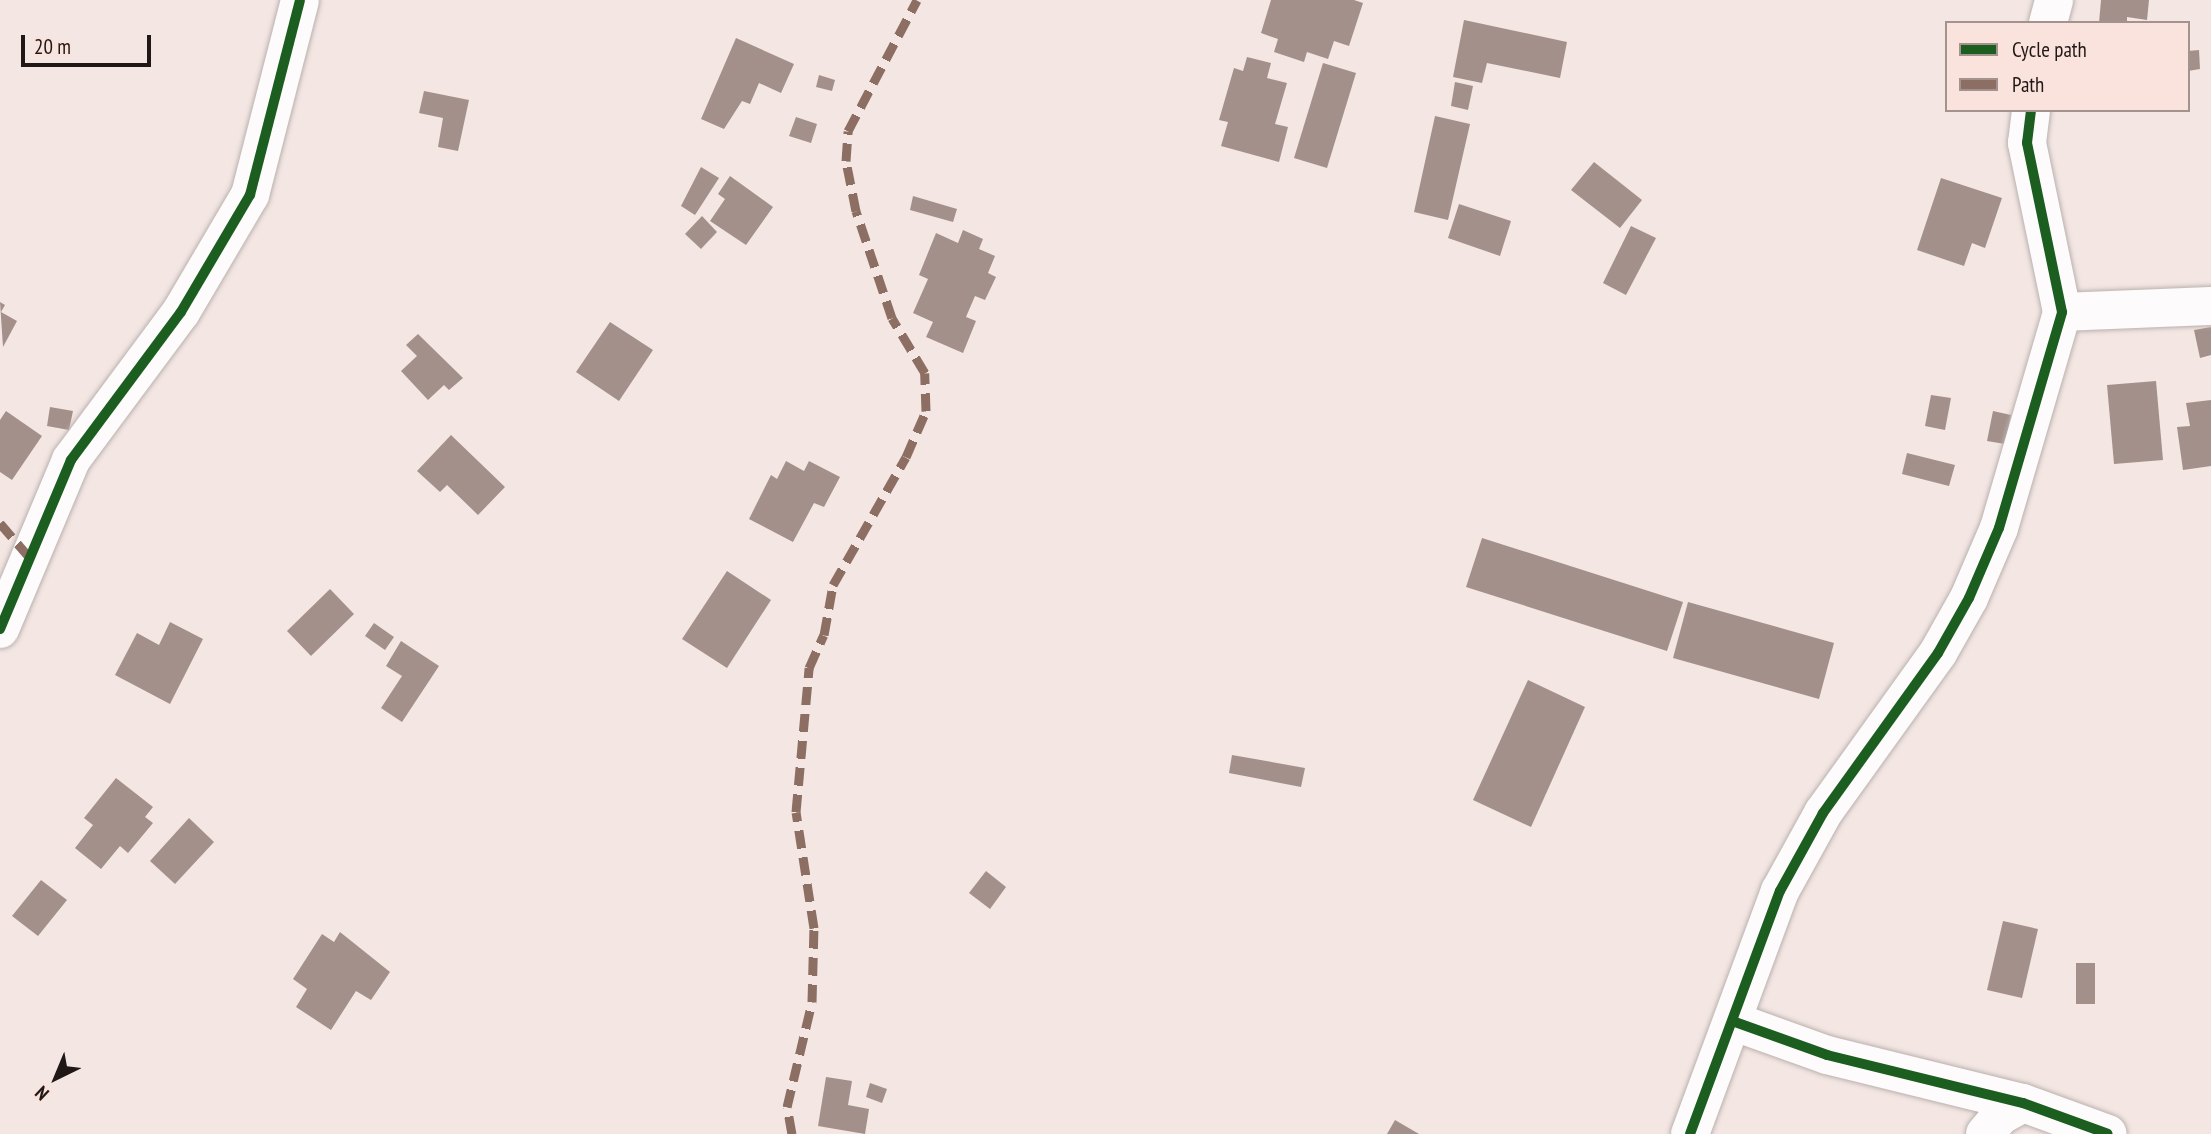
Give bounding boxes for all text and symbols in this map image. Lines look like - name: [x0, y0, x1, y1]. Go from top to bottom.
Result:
- scale bar: [24, 21, 154, 65]
- legend: [1945, 21, 2190, 112]
- text: 20 m: [34, 33, 71, 60]
- text: Cycle path: [2012, 36, 2087, 63]
- text: Path: [2012, 71, 2044, 98]
- north arrow: [21, 1043, 91, 1113]
- text: N: [30, 1081, 54, 1106]

